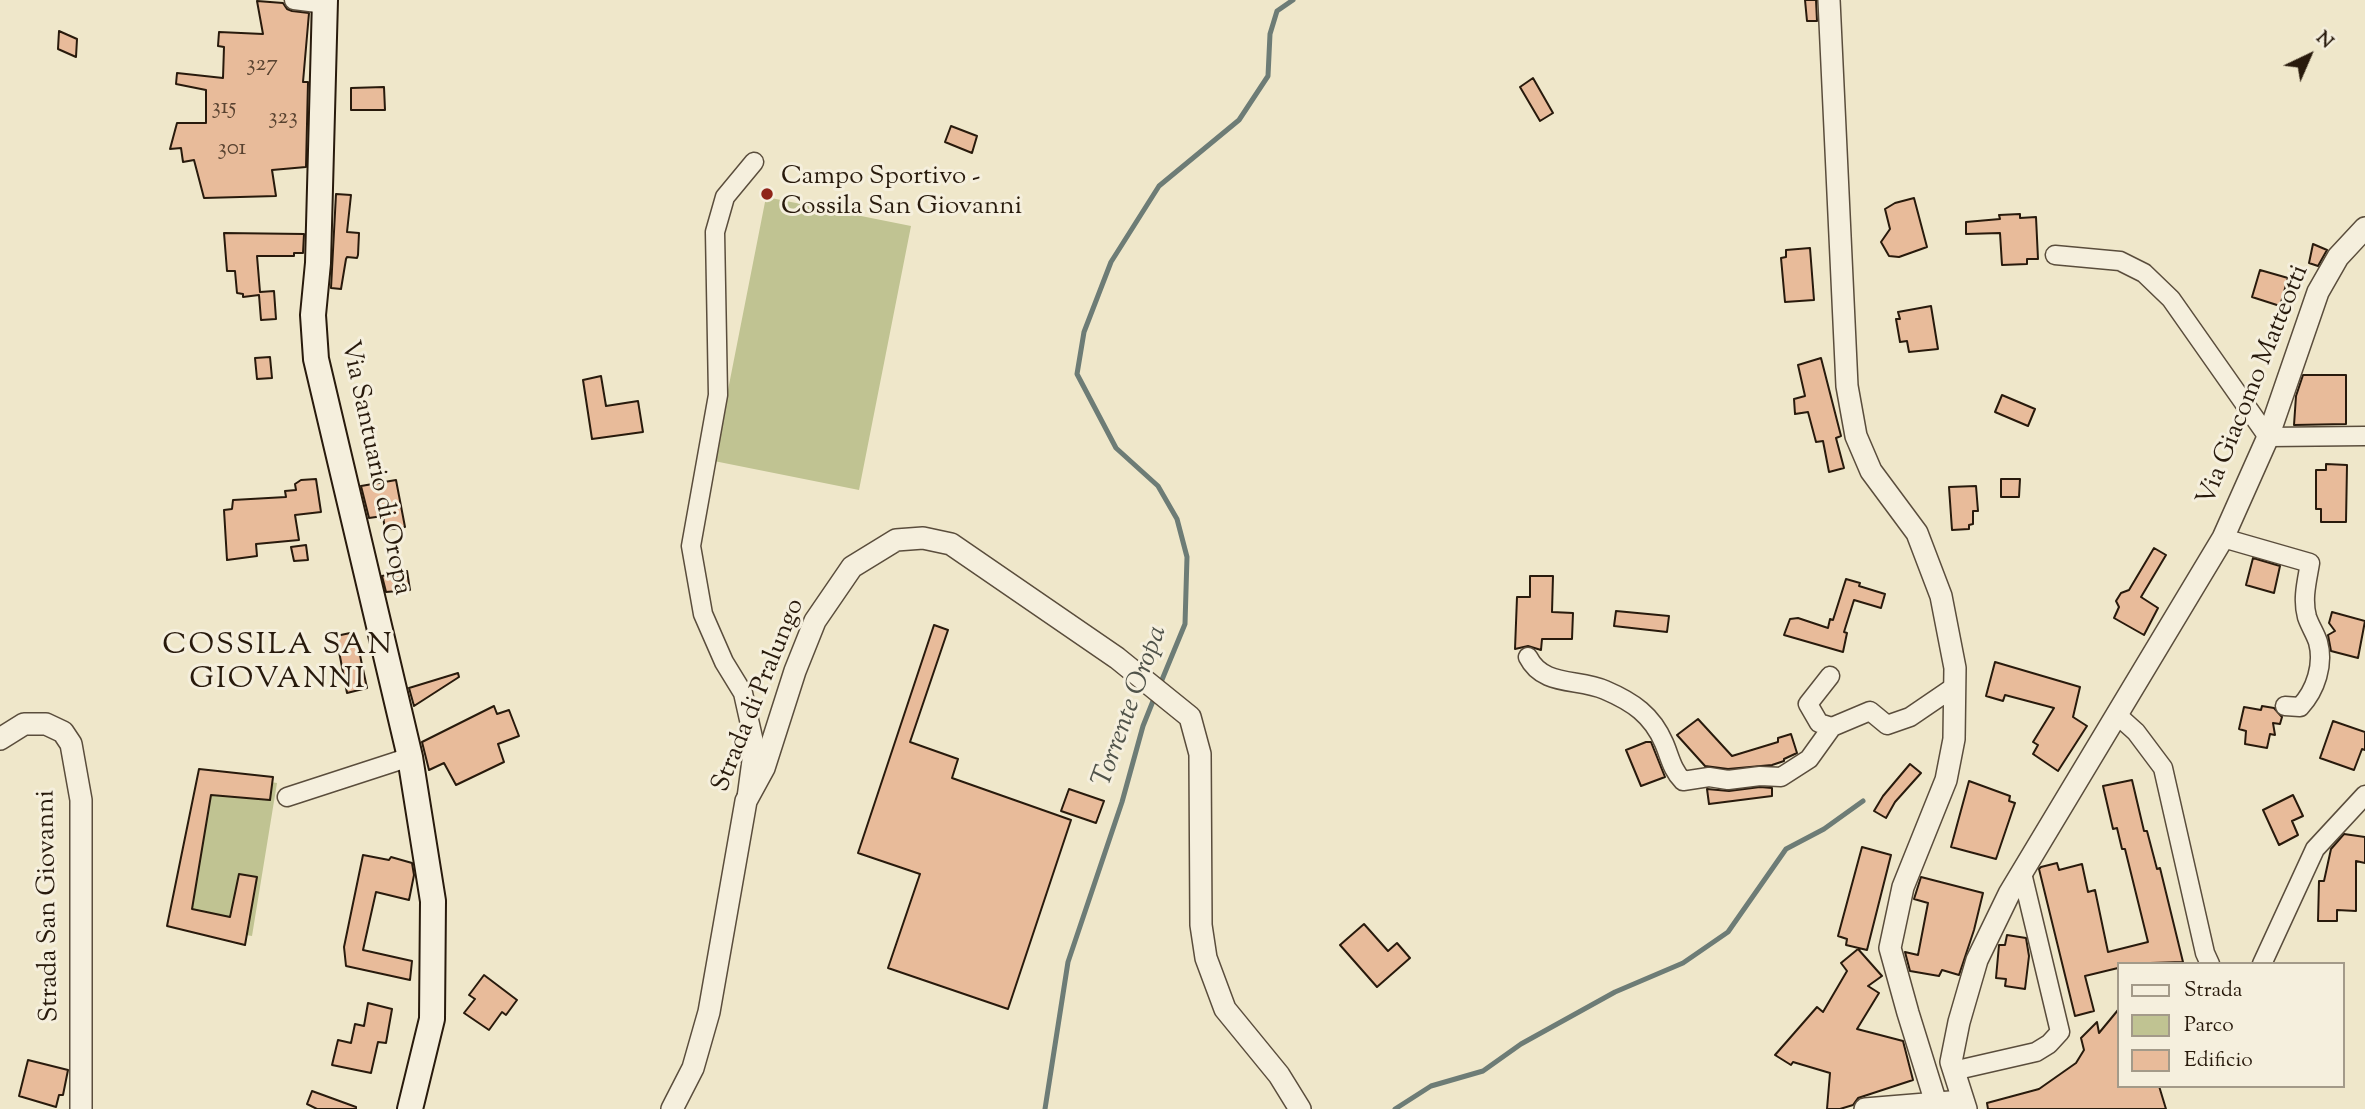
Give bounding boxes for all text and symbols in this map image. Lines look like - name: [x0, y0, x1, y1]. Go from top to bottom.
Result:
- north arrow: [2274, 21, 2344, 91]
- text: N: [2309, 26, 2339, 56]
- house number: 327: [246, 52, 278, 80]
- house number: 315: [212, 95, 236, 123]
- house number: 323: [268, 105, 298, 133]
- house number: 301: [218, 136, 246, 164]
- place label: Campo Sportivo - Cossila San Giovanni: [781, 163, 1022, 224]
- marker: Campo Sportivo - Cossila San Giovanni: [759, 186, 775, 202]
- street label: Via Giacomo Matteotti: [2193, 261, 2317, 511]
- street label: Via Santuario di Oropa: [332, 338, 416, 598]
- street label: Strada di Pralungo: [707, 595, 813, 797]
- water label: Torrente Oropa: [1087, 622, 1177, 792]
- district label: COSSILA SAN GIOVANNI: [164, 630, 392, 700]
- street label: Strada San Giovanni: [32, 790, 68, 1022]
- legend: [2116, 962, 2344, 1088]
- text: Strada: [2184, 976, 2243, 1006]
- text: Parco: [2184, 1011, 2234, 1041]
- text: Edificio: [2184, 1046, 2253, 1076]

